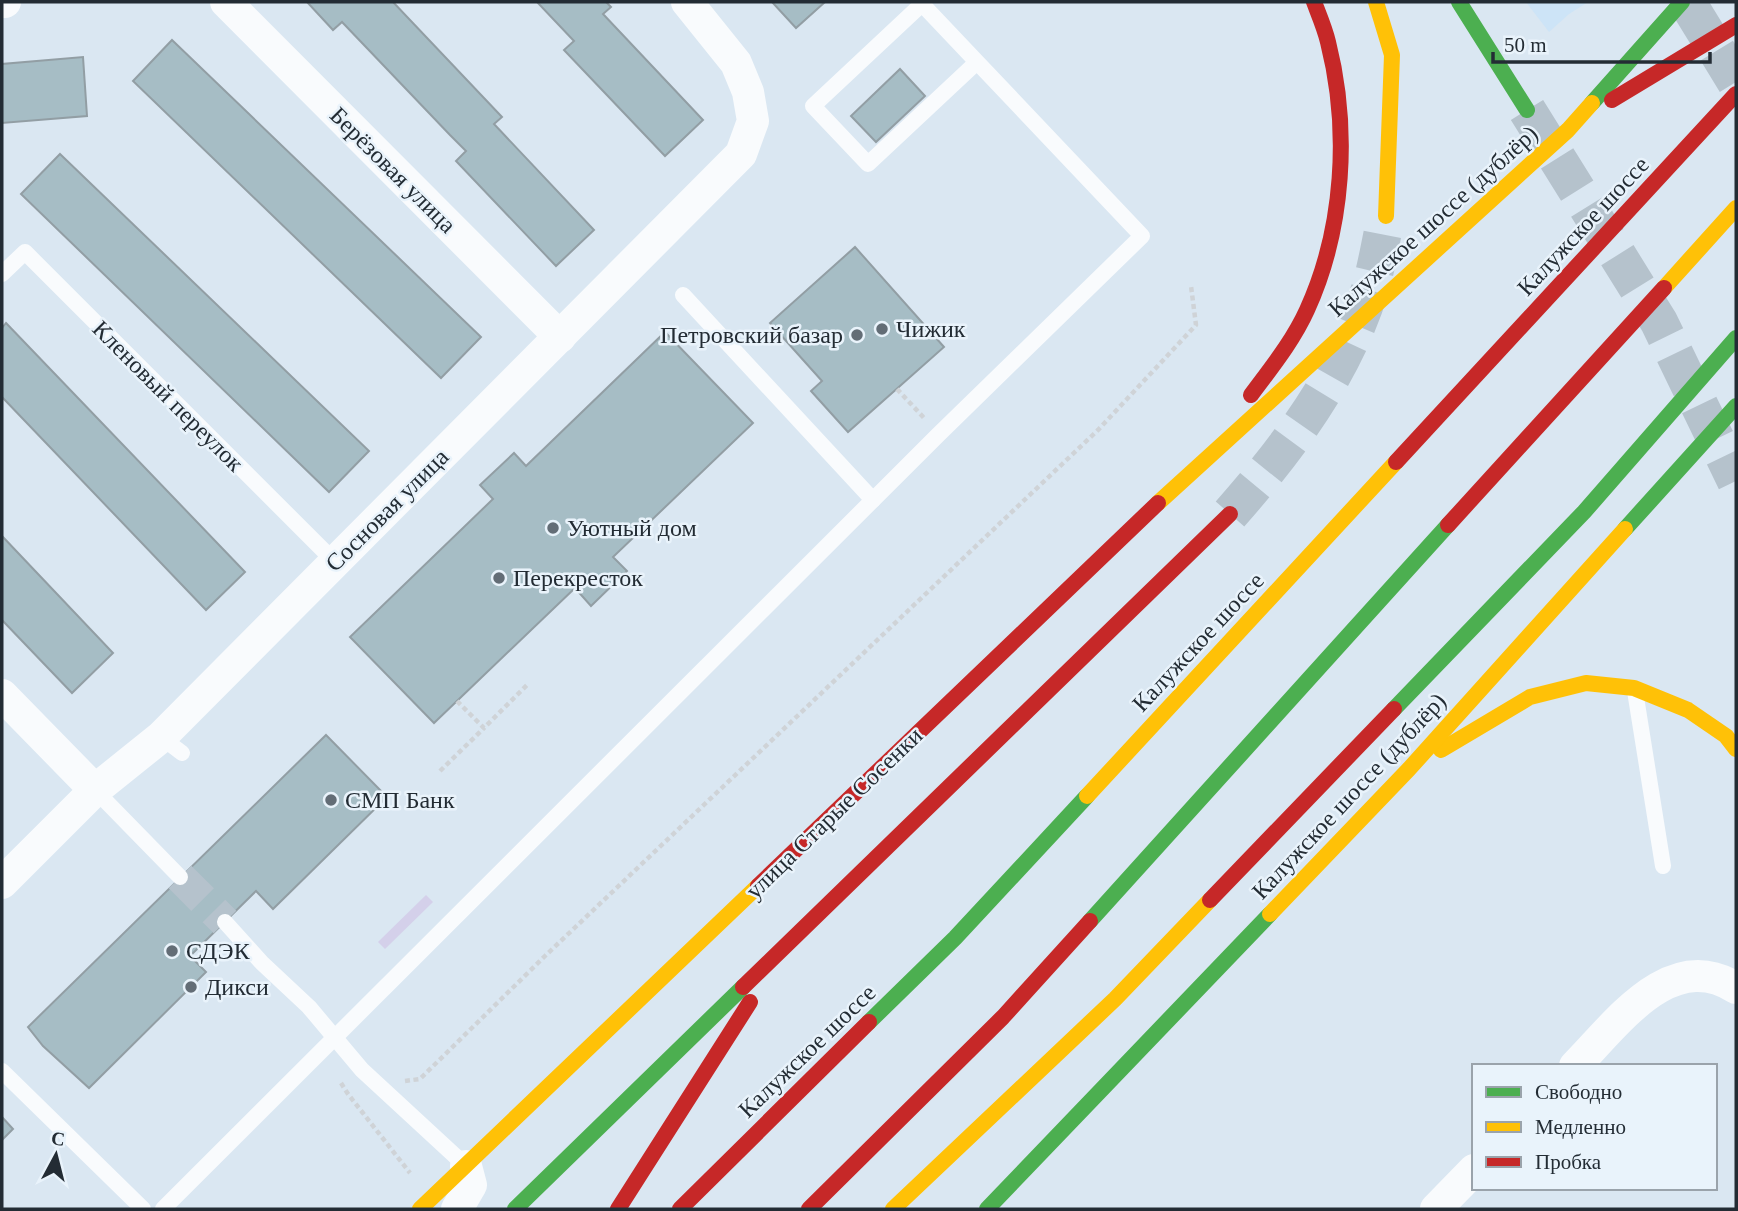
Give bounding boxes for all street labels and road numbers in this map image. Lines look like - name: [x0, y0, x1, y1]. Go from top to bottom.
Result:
- street label: Берёзовая улица: [325, 102, 461, 238]
- street label: Калужское шоссе (дублёр): [1323, 120, 1543, 322]
- street label: Калужское шоссе: [1512, 151, 1654, 301]
- street label: Кленовый переулок: [87, 315, 249, 477]
- street label: Сосновая улица: [321, 443, 454, 576]
- street label: Калужское шоссе: [1127, 567, 1269, 717]
- street label: Калужское шоссе (дублёр): [1247, 688, 1451, 904]
- street label: улица Старые Сосенки: [741, 722, 928, 904]
- street label: Калужское шоссе: [733, 979, 881, 1123]

